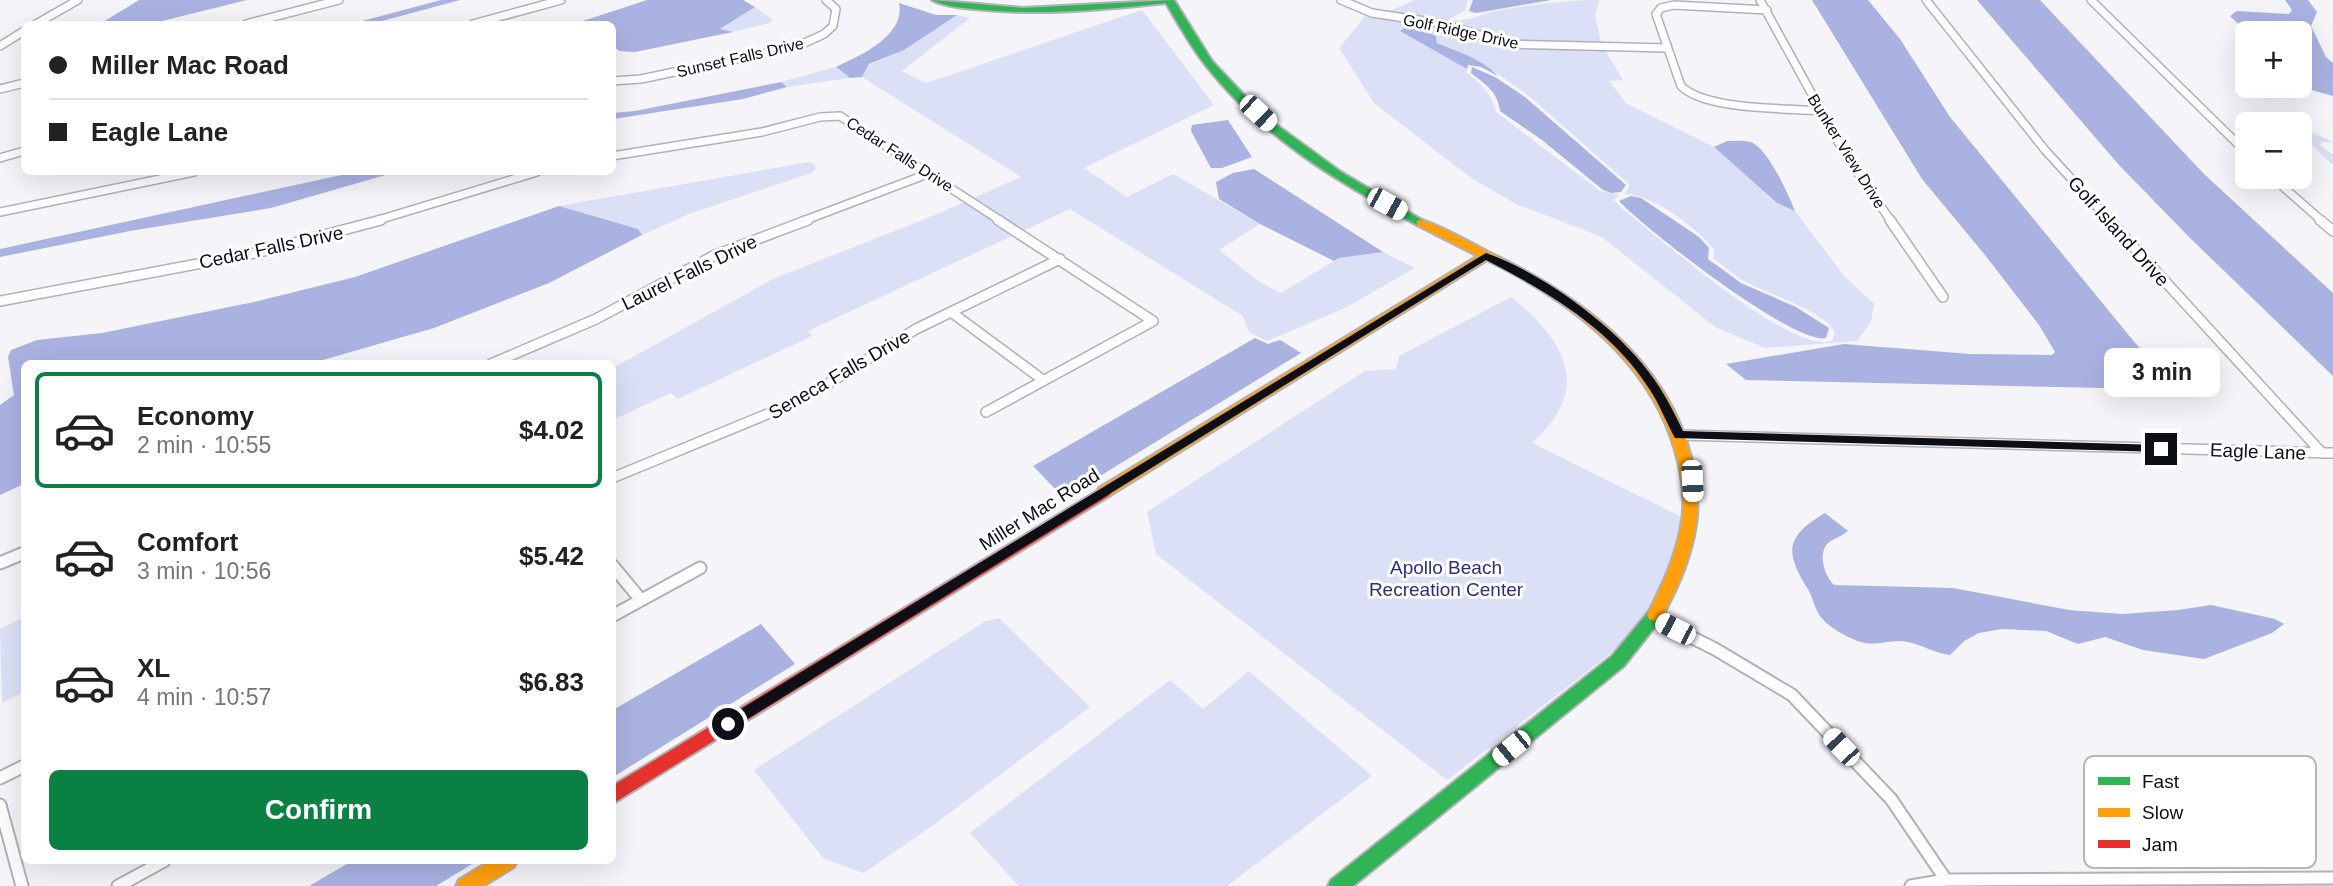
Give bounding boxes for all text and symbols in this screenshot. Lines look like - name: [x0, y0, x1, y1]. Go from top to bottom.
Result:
- street label: Golf Ridge Drive: [1402, 11, 1520, 52]
- map controls: [2235, 21, 2312, 189]
- button: +: [2235, 21, 2312, 98]
- street label: Sunset Falls Drive: [675, 35, 805, 80]
- text: Miller Mac Road: [91, 50, 289, 80]
- car: [1236, 91, 1281, 135]
- street label: Bunker View Drive: [1805, 91, 1889, 212]
- button: −: [2235, 112, 2312, 189]
- street label: Cedar Falls Drive: [843, 114, 956, 195]
- text: Eagle Lane: [91, 117, 228, 147]
- street label: Golf Island Drive: [2064, 172, 2173, 291]
- car: [1364, 185, 1411, 223]
- street label: Cedar Falls Drive: [197, 222, 345, 273]
- street label: Laurel Falls Drive: [618, 231, 760, 314]
- street label: Seneca Falls Drive: [765, 325, 914, 423]
- callout: 3 min: [2103, 348, 2219, 396]
- text: 3 min: [2132, 359, 2192, 385]
- icon: car: [53, 399, 116, 462]
- text: Economy: [137, 401, 254, 431]
- text: $4.02: [519, 415, 584, 445]
- text: 2 min · 10:55: [137, 432, 271, 458]
- route end: [2145, 433, 2177, 465]
- street label: Eagle Lane: [2210, 439, 2306, 464]
- car: [1681, 459, 1704, 503]
- street label: Miller Mac Road: [975, 464, 1103, 555]
- icon: car: [53, 525, 116, 588]
- text: Comfort: [137, 527, 238, 557]
- text: $5.42: [519, 541, 584, 571]
- park label: Apollo Beach Recreation Center: [1369, 557, 1524, 600]
- text: 3 min · 10:56: [137, 558, 271, 584]
- car: [1652, 610, 1699, 648]
- icon: car: [53, 651, 116, 714]
- text: XL: [137, 653, 170, 683]
- text: $6.83: [519, 667, 584, 697]
- text: 4 min · 10:57: [137, 684, 271, 710]
- route start: [712, 708, 744, 740]
- car: [1819, 724, 1864, 770]
- car: [1489, 727, 1534, 769]
- legend: [2084, 756, 2316, 868]
- button: Confirm: [49, 770, 588, 850]
- text: Fast: [2142, 771, 2180, 792]
- text: Slow: [2142, 802, 2183, 823]
- text: Jam: [2142, 834, 2178, 855]

